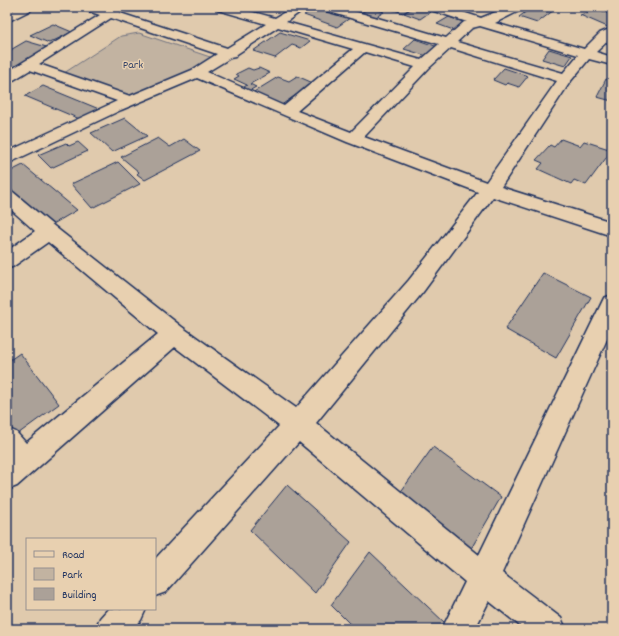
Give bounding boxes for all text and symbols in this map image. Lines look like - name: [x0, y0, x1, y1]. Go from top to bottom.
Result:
- park label: Park: [123, 57, 143, 74]
- legend: [26, 538, 156, 610]
- text: Road: [62, 547, 84, 564]
- text: Park: [62, 567, 83, 584]
- text: Building: [62, 587, 97, 604]

